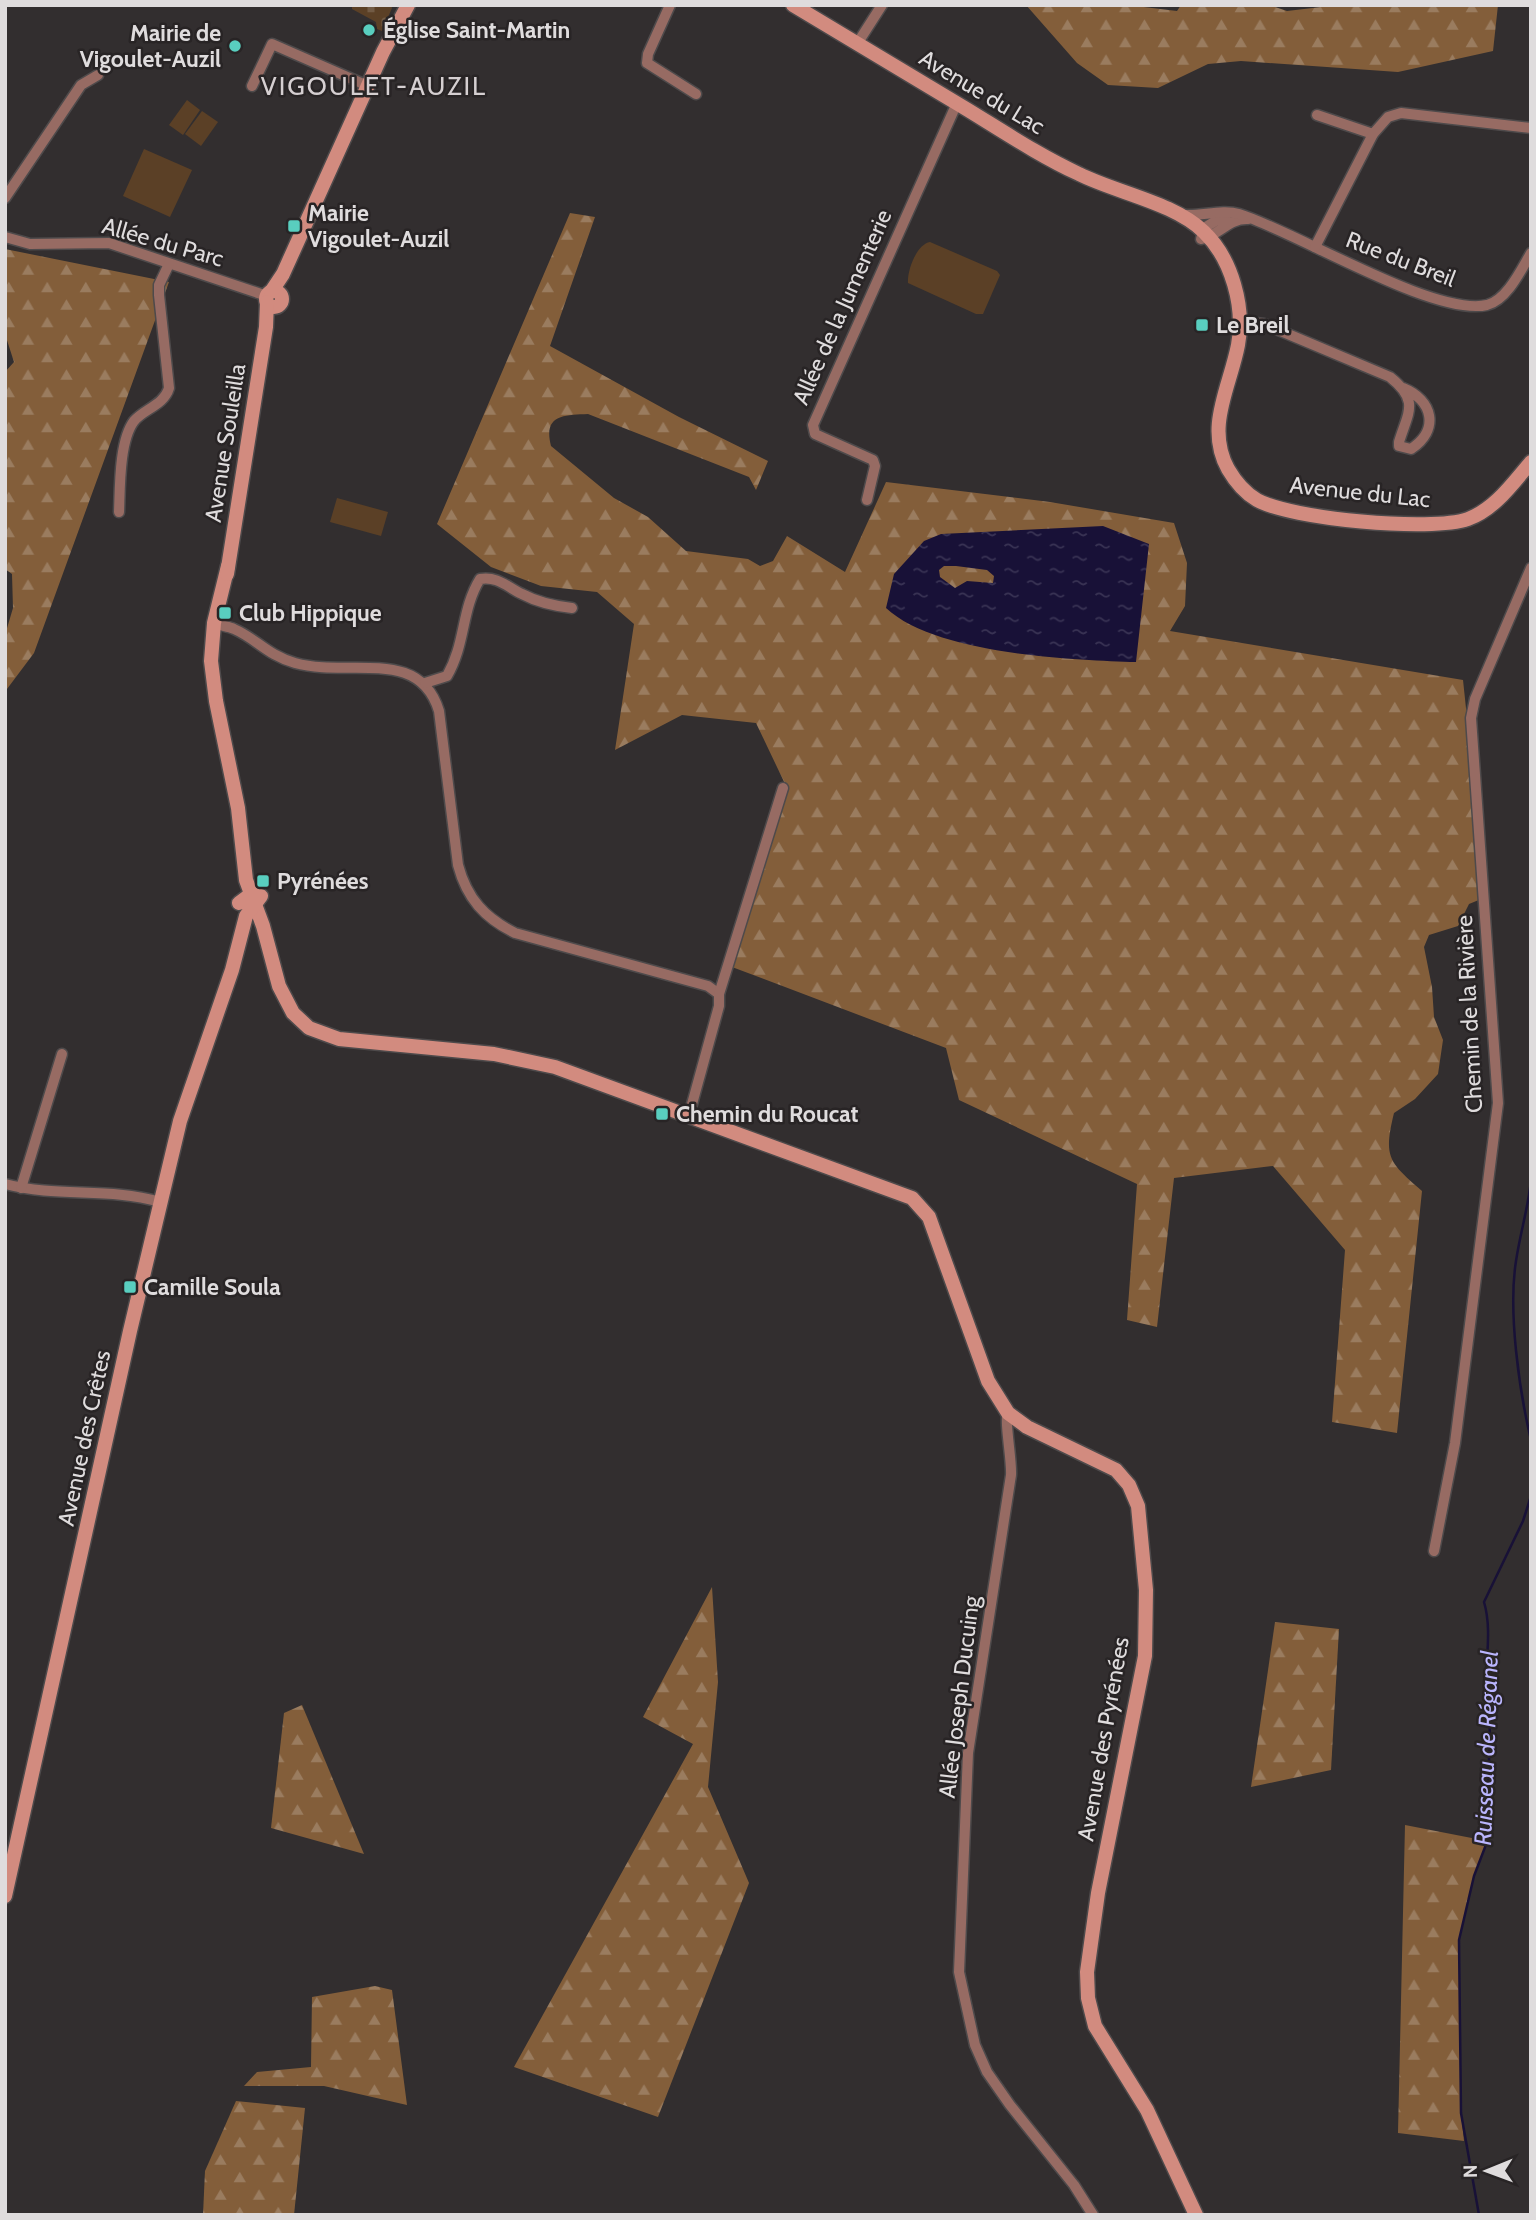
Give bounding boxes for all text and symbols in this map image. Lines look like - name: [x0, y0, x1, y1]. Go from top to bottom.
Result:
- place label: Église Saint-Martin: [383, 16, 570, 44]
- place label: Mairie de Vigoulet-Auzil: [80, 19, 221, 73]
- marker: Église Saint-Martin: [361, 22, 377, 38]
- marker: Mairie de Vigoulet-Auzil: [227, 38, 243, 54]
- street label: Avenue du Lac: [914, 44, 1050, 140]
- district label: VIGOULET-AUZIL: [261, 70, 487, 102]
- place label: Mairie Vigoulet-Auzil: [308, 199, 449, 253]
- street label: Allée de la Jumenterie: [786, 205, 898, 409]
- street label: Allée du Parc: [99, 211, 227, 273]
- marker: Mairie Vigoulet-Auzil: [286, 218, 302, 234]
- street label: Rue du Breil: [1342, 225, 1460, 293]
- place label: Le Breil: [1216, 311, 1289, 339]
- marker: Le Breil: [1194, 317, 1210, 333]
- street label: Avenue Souleilla: [199, 362, 251, 524]
- street label: Avenue du Lac: [1288, 471, 1432, 513]
- place label: Club Hippique: [239, 599, 382, 627]
- marker: Club Hippique: [217, 605, 233, 621]
- place label: Pyrénées: [277, 867, 369, 895]
- marker: Pyrénées: [255, 873, 271, 889]
- street label: Chemin de la Rivière: [1450, 914, 1488, 1114]
- place label: Chemin du Roucat: [676, 1100, 858, 1128]
- marker: Chemin du Roucat: [654, 1106, 670, 1122]
- place label: Camille Soula: [144, 1273, 281, 1301]
- marker: Camille Soula: [122, 1279, 138, 1295]
- street label: Avenue des Crêtes: [52, 1348, 116, 1528]
- street label: Allée Joseph Ducuing: [933, 1594, 985, 1800]
- street label: Avenue des Pyrénées: [1071, 1635, 1135, 1843]
- water label: Ruisseau de Réganel: [1468, 1650, 1504, 1846]
- north arrow: [1452, 2136, 1522, 2206]
- text: N: [1459, 2164, 1482, 2178]

